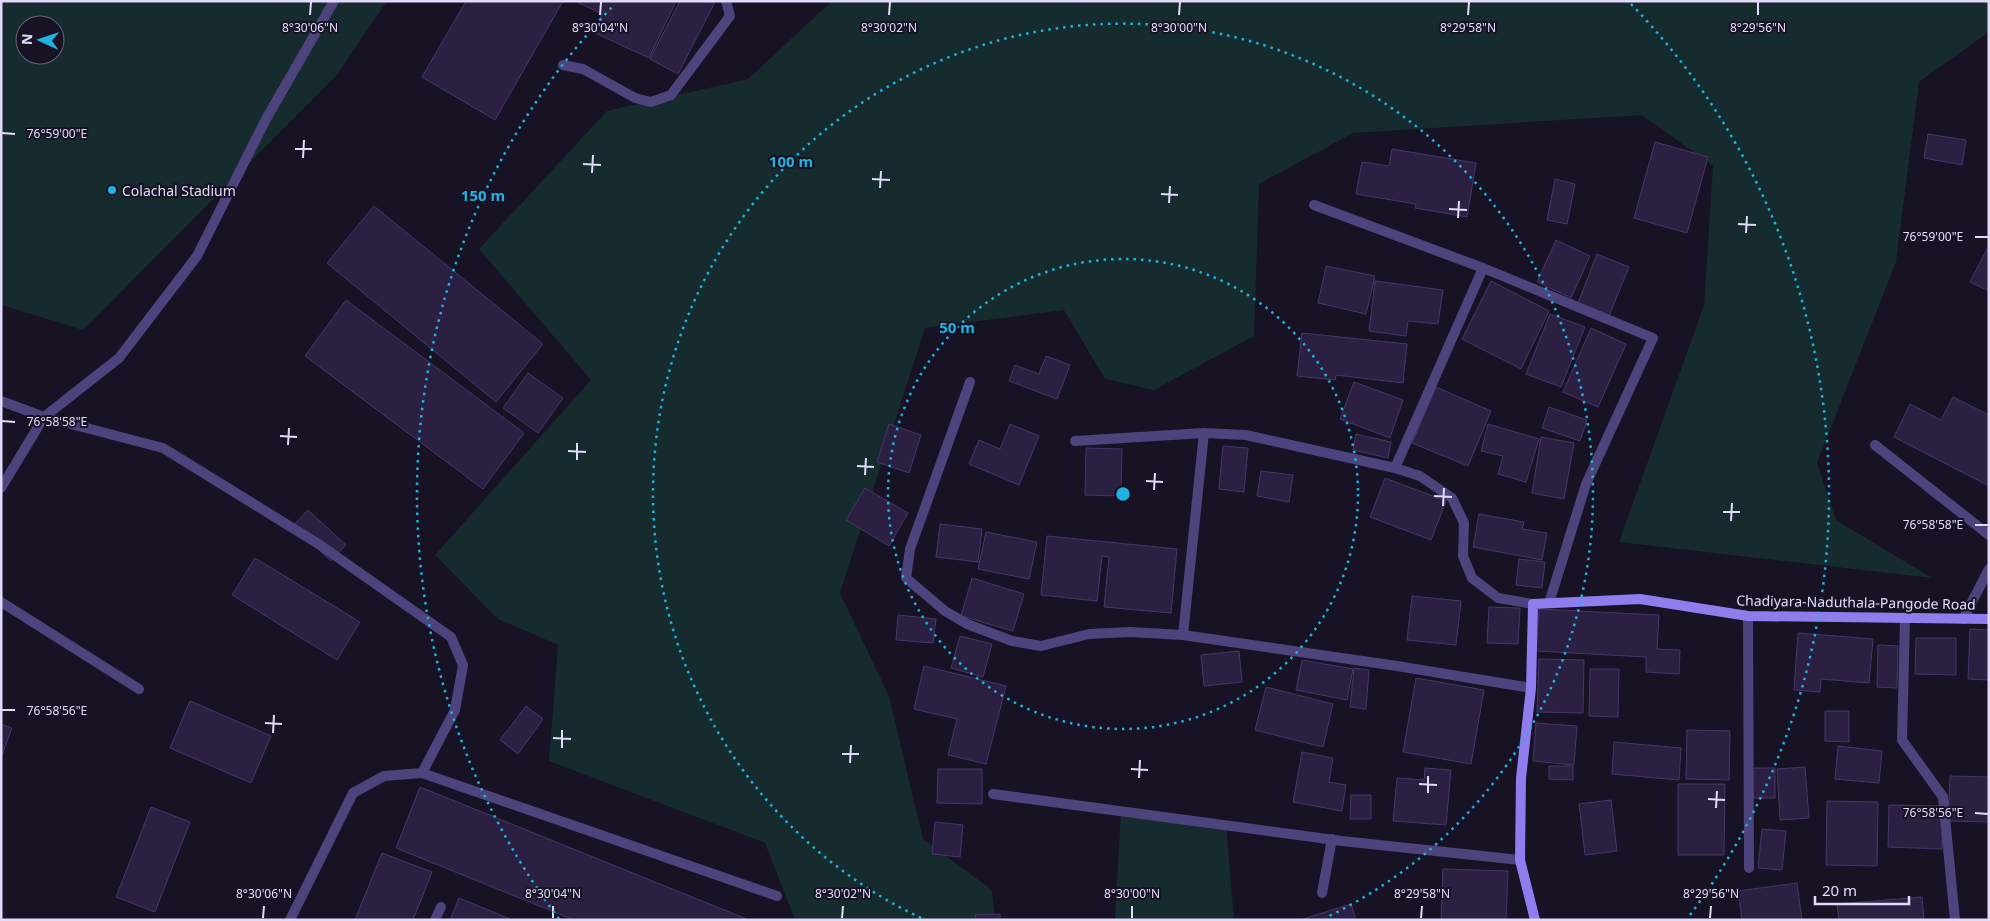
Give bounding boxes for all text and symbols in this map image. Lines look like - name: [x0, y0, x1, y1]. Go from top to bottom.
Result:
- north arrow: [15, 15, 65, 65]
- text: 8°30'06"N: [282, 19, 338, 36]
- text: 8°30'04"N: [572, 19, 628, 36]
- text: 8°30'02"N: [861, 19, 917, 36]
- text: 8°30'00"N: [1151, 19, 1207, 36]
- text: 8°29'58"N: [1440, 19, 1496, 36]
- text: 8°29'56"N: [1730, 19, 1786, 36]
- text: N: [17, 33, 36, 45]
- text: 76°59'00"E: [27, 125, 87, 142]
- text: 100 m: [769, 151, 813, 171]
- place label: Colachal Stadium: [122, 181, 236, 200]
- marker: Colachal Stadium: [106, 184, 118, 196]
- text: 150 m: [461, 185, 505, 205]
- text: 76°59'00"E: [1903, 228, 1963, 245]
- text: 50 m: [939, 317, 975, 337]
- text: 76°58'58"E: [27, 413, 87, 430]
- centre of rings: [1114, 485, 1132, 503]
- text: 76°58'58"E: [1903, 516, 1963, 533]
- street label: Chadiyara-Naduthala-Pangode Road: [1736, 590, 1976, 614]
- text: 76°58'56"E: [27, 702, 87, 719]
- text: 76°58'56"E: [1903, 804, 1963, 821]
- scale bar: [1815, 874, 1909, 906]
- text: 20 m: [1822, 880, 1857, 900]
- text: 8°30'06"N: [236, 885, 292, 902]
- text: 8°30'04"N: [525, 885, 581, 902]
- text: 8°30'02"N: [815, 885, 871, 902]
- text: 8°30'00"N: [1104, 885, 1160, 902]
- text: 8°29'58"N: [1394, 885, 1450, 902]
- text: 8°29'56"N: [1683, 885, 1739, 902]

